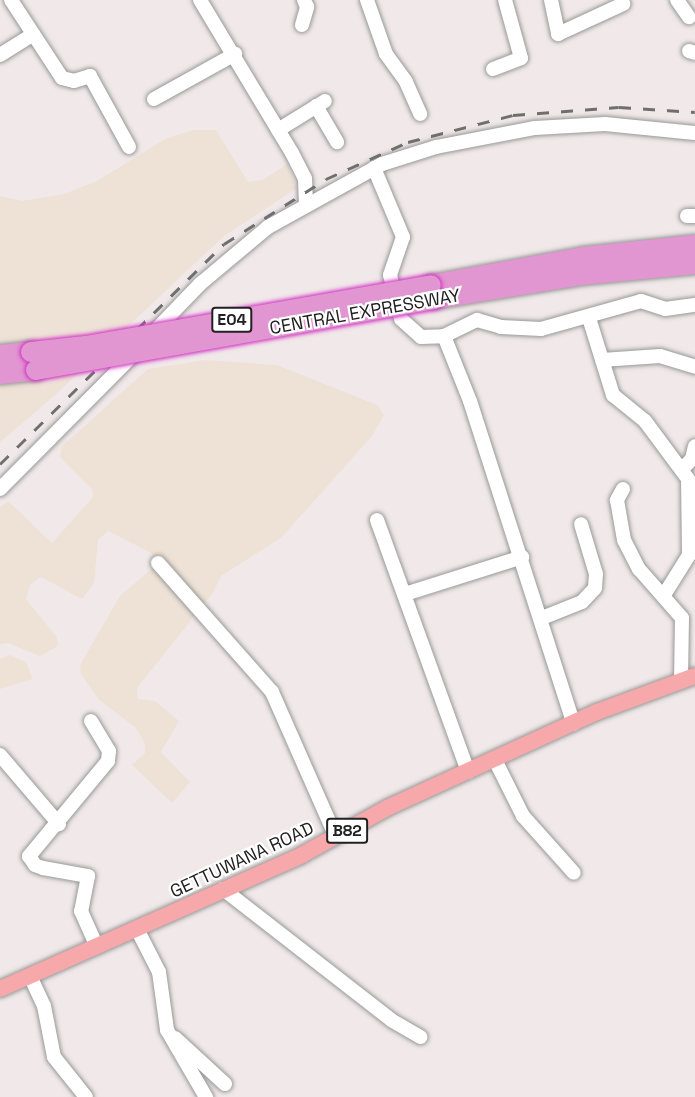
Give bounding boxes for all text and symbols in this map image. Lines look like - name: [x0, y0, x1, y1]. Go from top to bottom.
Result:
- street label: CENTRAL EXPRESSWAY: [268, 285, 462, 339]
- road number: E04: [211, 307, 253, 333]
- street label: GETTUWANA ROAD: [167, 817, 317, 903]
- road number: B82: [326, 818, 368, 844]

